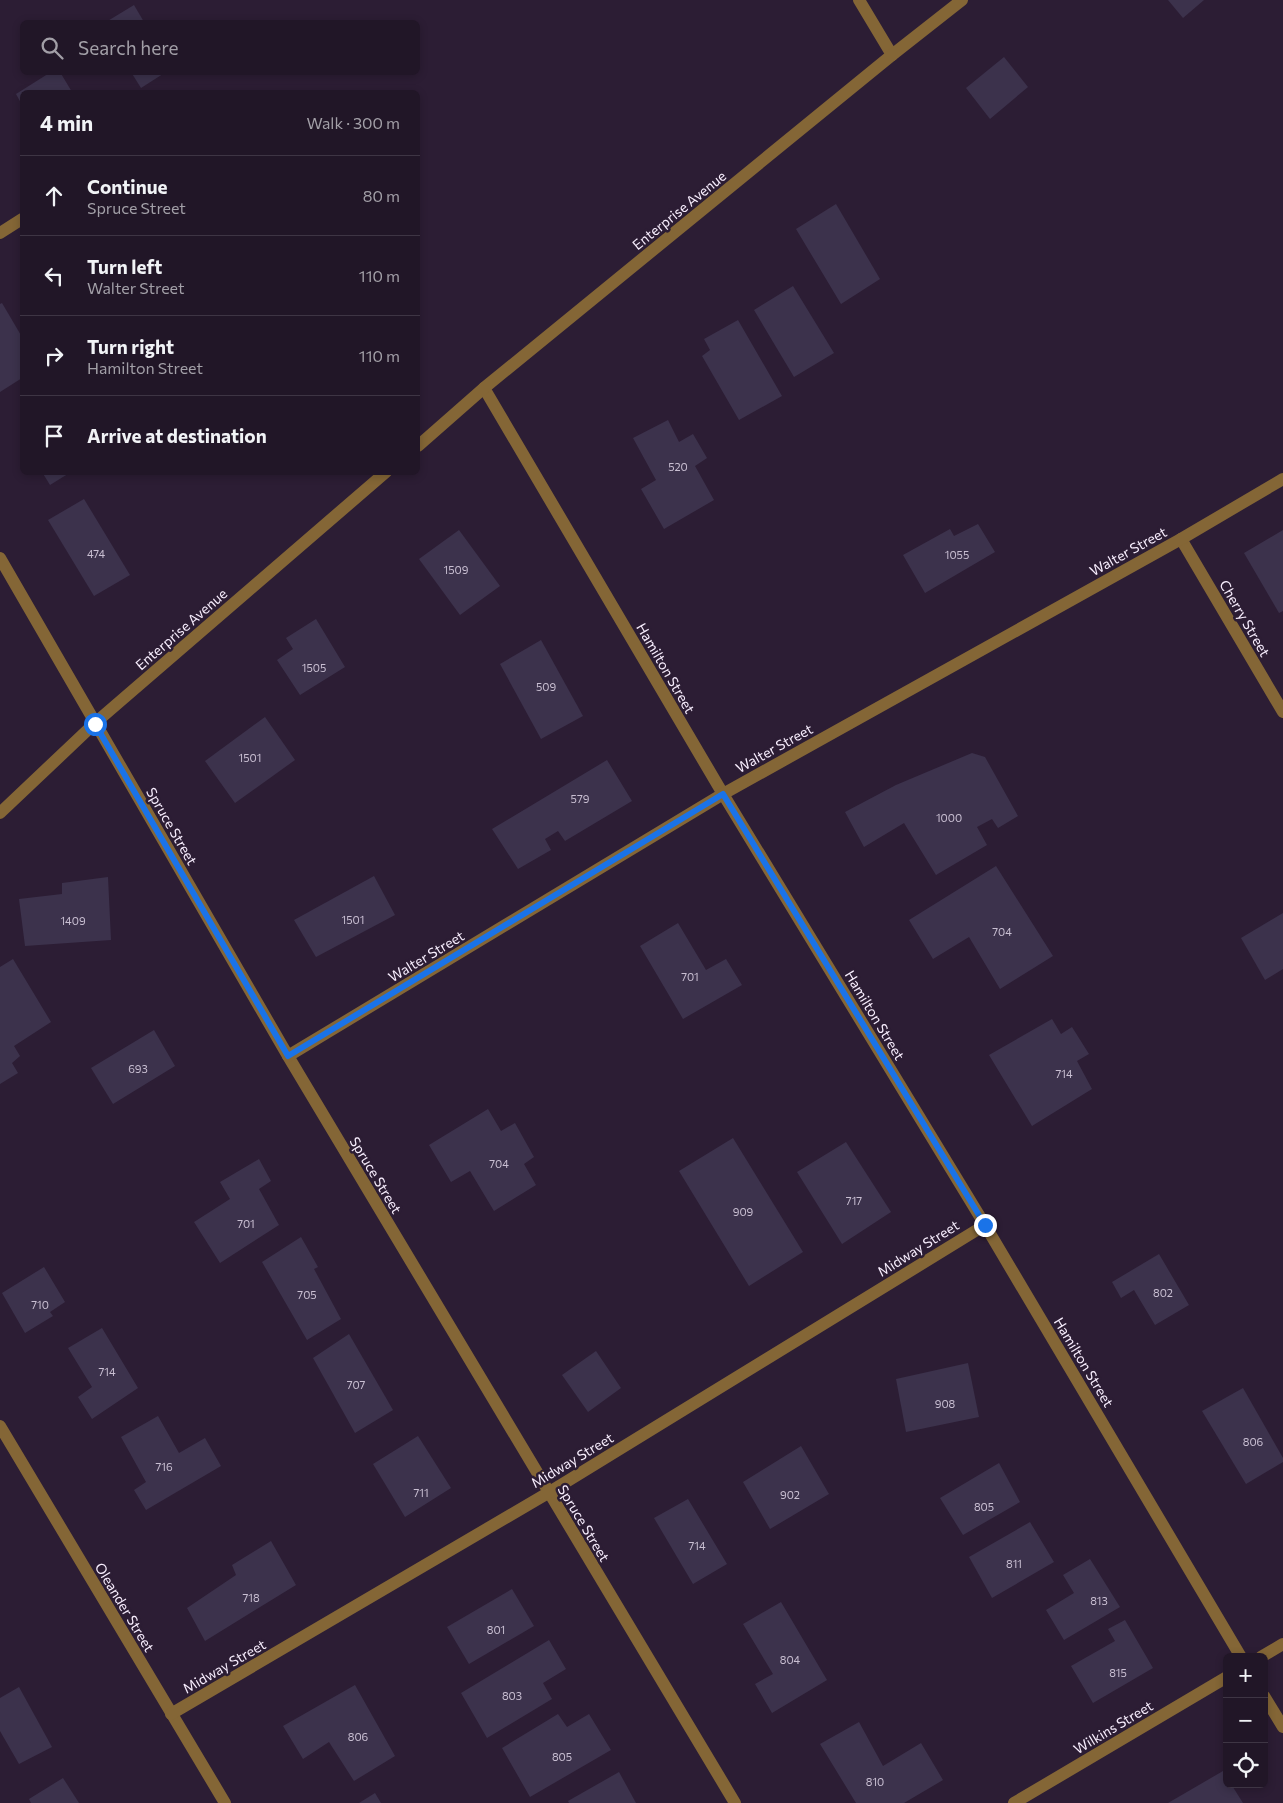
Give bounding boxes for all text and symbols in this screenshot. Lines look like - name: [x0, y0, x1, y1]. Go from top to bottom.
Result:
- search box: [20, 20, 420, 75]
- icon: search: [38, 34, 66, 62]
- text: Search here: [78, 36, 178, 59]
- text: 4 min: [40, 110, 93, 135]
- text: Walk · 300 m: [306, 113, 400, 132]
- street label: Enterprise Avenue: [629, 167, 729, 253]
- text: Continue: [87, 175, 167, 198]
- icon: ahead: [40, 182, 68, 210]
- text: 80 m: [363, 186, 400, 205]
- text: Spruce Street: [87, 198, 186, 217]
- text: Turn left: [87, 255, 162, 278]
- icon: left: [40, 262, 68, 290]
- text: 110 m: [359, 266, 400, 285]
- text: Walter Street: [87, 278, 184, 297]
- text: Turn right: [87, 335, 174, 358]
- icon: right: [40, 342, 68, 370]
- text: 110 m: [359, 346, 400, 365]
- text: Hamilton Street: [87, 358, 203, 377]
- icon: arrive: [40, 422, 68, 450]
- text: Arrive at destination: [87, 424, 267, 447]
- house number: 520: [668, 460, 688, 473]
- street label: Walter Street: [1087, 523, 1170, 579]
- house number: 474: [87, 547, 105, 560]
- house number: 1055: [945, 548, 969, 561]
- house number: 1509: [444, 563, 469, 576]
- street label: Cherry Street: [1216, 577, 1274, 660]
- street label: Enterprise Avenue: [132, 585, 230, 673]
- street label: Hamilton Street: [633, 620, 699, 716]
- house number: 1505: [302, 661, 326, 674]
- house number: 509: [536, 680, 556, 693]
- route start: [84, 713, 107, 736]
- street label: Walter Street: [733, 720, 816, 776]
- house number: 1501: [239, 751, 261, 764]
- street label: Spruce Street: [143, 784, 201, 868]
- house number: 579: [571, 792, 590, 805]
- house number: 1000: [936, 811, 962, 824]
- house number: 1501: [342, 913, 364, 926]
- house number: 1409: [60, 914, 86, 927]
- house number: 704: [992, 925, 1012, 938]
- street label: Walter Street: [385, 927, 467, 985]
- street label: Hamilton Street: [842, 967, 909, 1063]
- house number: 701: [681, 970, 699, 983]
- house number: 693: [128, 1062, 148, 1075]
- house number: 714: [1055, 1067, 1073, 1080]
- street label: Spruce Street: [346, 1134, 406, 1217]
- house number: 704: [489, 1157, 509, 1170]
- house number: 717: [846, 1194, 862, 1207]
- house number: 909: [733, 1205, 754, 1218]
- route end: [974, 1214, 997, 1237]
- street label: Midway Street: [874, 1216, 962, 1280]
- house number: 701: [237, 1217, 255, 1230]
- house number: 802: [1153, 1286, 1173, 1299]
- house number: 705: [297, 1288, 317, 1301]
- house number: 710: [31, 1298, 49, 1311]
- street label: Hamilton Street: [1051, 1314, 1118, 1410]
- house number: 714: [98, 1365, 116, 1378]
- house number: 707: [347, 1378, 366, 1391]
- house number: 908: [935, 1397, 956, 1410]
- street label: Midway Street: [528, 1429, 616, 1491]
- house number: 806: [1243, 1435, 1264, 1448]
- house number: 716: [155, 1460, 173, 1473]
- street label: Spruce Street: [554, 1482, 614, 1565]
- house number: 711: [413, 1486, 429, 1499]
- house number: 902: [780, 1488, 800, 1501]
- house number: 805: [974, 1500, 994, 1513]
- house number: 714: [688, 1539, 706, 1552]
- house number: 811: [1006, 1557, 1022, 1570]
- street label: Oleander Street: [92, 1559, 158, 1655]
- house number: 718: [242, 1591, 260, 1604]
- house number: 813: [1090, 1594, 1108, 1607]
- house number: 801: [487, 1623, 505, 1636]
- street label: Midway Street: [180, 1635, 269, 1697]
- house number: 804: [780, 1653, 801, 1666]
- map controls: [1223, 1653, 1268, 1788]
- button: +: [1223, 1653, 1268, 1698]
- house number: 815: [1109, 1666, 1127, 1679]
- house number: 803: [502, 1689, 522, 1702]
- street label: Wilkins Street: [1070, 1697, 1156, 1757]
- button: −: [1223, 1698, 1268, 1743]
- house number: 806: [348, 1730, 369, 1743]
- button: locate: [1223, 1743, 1268, 1788]
- house number: 805: [552, 1750, 572, 1763]
- house number: 810: [866, 1775, 884, 1788]

